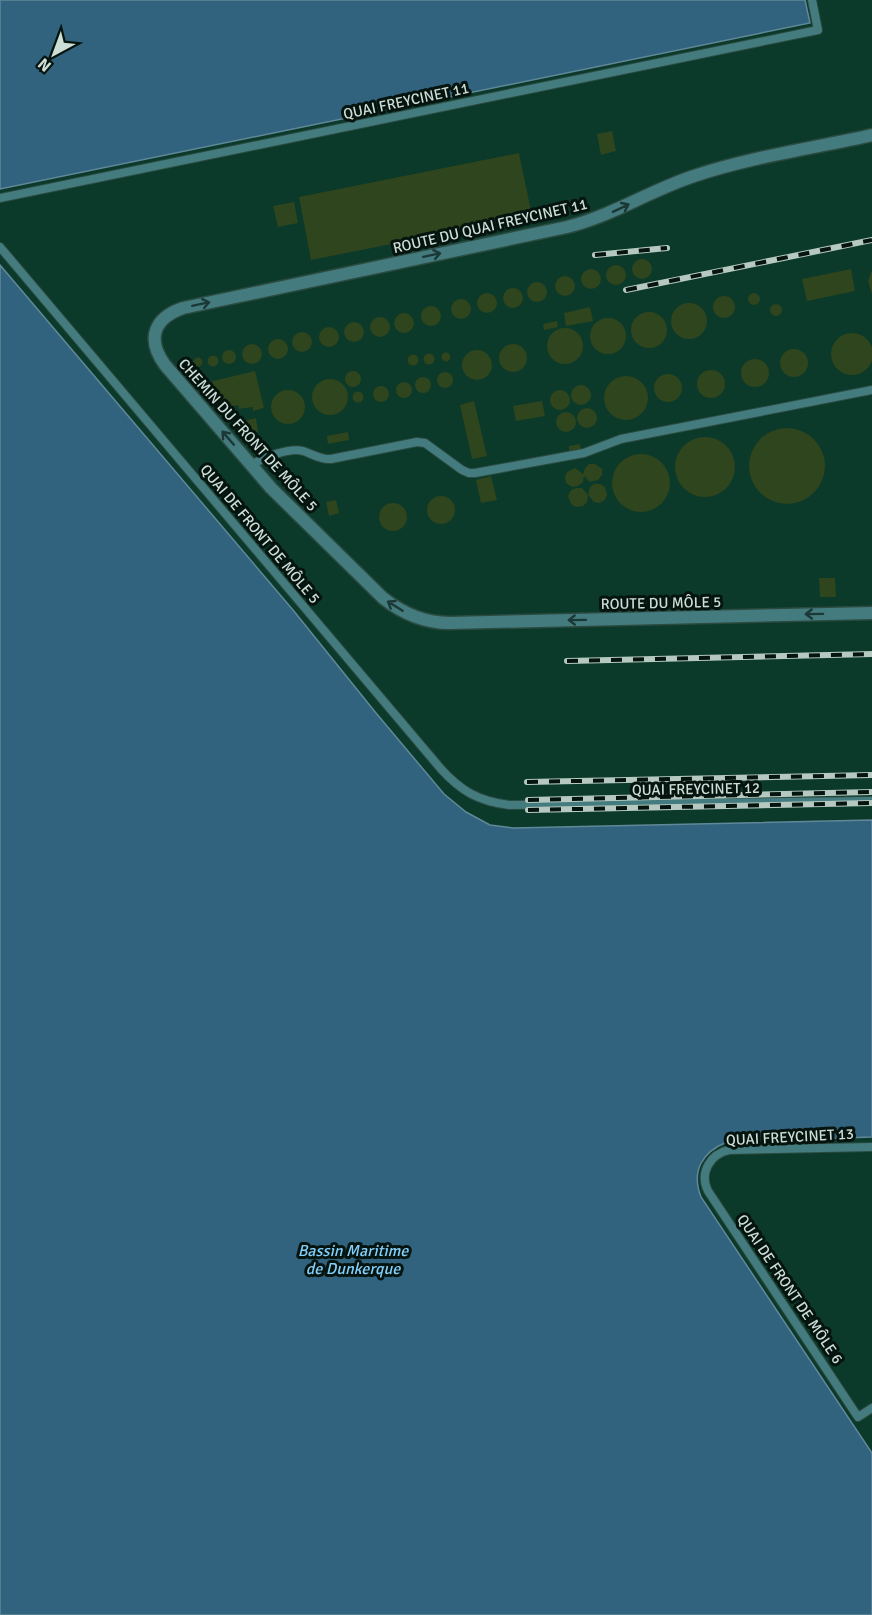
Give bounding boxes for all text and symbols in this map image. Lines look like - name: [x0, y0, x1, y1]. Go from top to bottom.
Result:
- north arrow: [24, 24, 84, 84]
- text: N: [34, 53, 56, 76]
- street label: QUAI FREYCINET 11: [342, 79, 470, 123]
- street label: ROUTE DU QUAI FREYCINET 11: [391, 195, 589, 257]
- one-way arrow: [612, 201, 630, 212]
- one-way arrow: [422, 249, 442, 260]
- one-way arrow: [190, 298, 210, 309]
- street label: CHEMIN DU FRONT DE MÔLE 5: [175, 354, 322, 515]
- one-way arrow: [221, 431, 235, 446]
- street label: QUAI DE FRONT DE MÔLE 5: [196, 460, 324, 607]
- street label: ROUTE DU MÔLE 5: [601, 592, 721, 613]
- one-way arrow: [387, 600, 404, 612]
- one-way arrow: [804, 609, 824, 620]
- one-way arrow: [567, 614, 587, 626]
- street label: QUAI FREYCINET 12: [632, 779, 760, 799]
- street label: QUAI FREYCINET 13: [726, 1125, 854, 1149]
- street label: QUAI DE FRONT DE MÔLE 6: [733, 1210, 848, 1367]
- water label: Bassin Maritime de Dunkerque: [298, 1241, 409, 1279]

